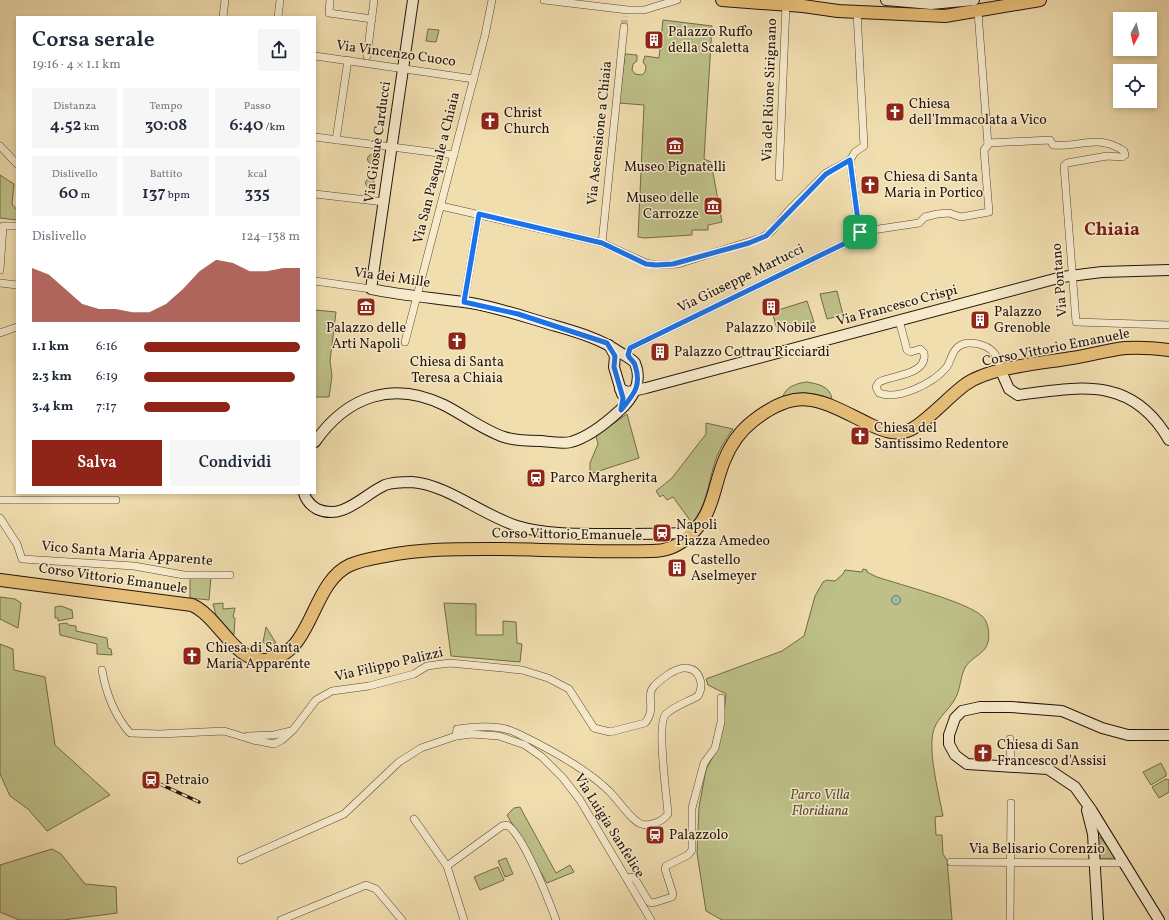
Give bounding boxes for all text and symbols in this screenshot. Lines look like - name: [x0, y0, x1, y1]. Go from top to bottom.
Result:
- north arrow: [1113, 12, 1157, 56]
- map controls: [1113, 12, 1157, 108]
- street label: Via del Rione Sirignano: [758, 18, 782, 162]
- place label: Palazzo Ruffo della Scaletta: [668, 23, 753, 58]
- text: Corsa serale: [32, 25, 155, 56]
- button: share: [258, 29, 300, 71]
- building icon: Palazzo Ruffo della Scaletta: [643, 29, 665, 51]
- street label: Via Vincenzo Cuoco: [335, 36, 457, 72]
- text: 19:16 · 4 × 1.1 km: [32, 56, 121, 74]
- street label: Via Ascensione a Chiaia: [583, 60, 617, 206]
- button: locate: [1113, 64, 1157, 108]
- street label: Via Giosuè Carducci: [360, 80, 396, 204]
- street label: Via San Pasquale a Chiaia: [409, 90, 465, 246]
- place label: Chiesa dell'Immacolata a Vico: [909, 95, 1047, 130]
- text: Distanza: [53, 99, 96, 114]
- text: Tempo: [150, 99, 182, 114]
- text: Passo: [244, 99, 271, 114]
- church icon: Chiesa dell'Immacolata a Vico: [884, 101, 906, 123]
- place label: Christ Church: [504, 104, 550, 139]
- church icon: Christ Church: [479, 110, 501, 132]
- text: 4.52: [50, 114, 82, 137]
- text: 30:08: [145, 114, 187, 137]
- text: 6:40: [229, 114, 263, 137]
- text: km: [82, 120, 99, 135]
- text: /km: [263, 120, 285, 135]
- museum icon: Museo Pignatelli: [664, 135, 686, 157]
- place label: Museo Pignatelli: [624, 158, 726, 177]
- text: Dislivello: [52, 167, 98, 182]
- text: Battito: [150, 167, 182, 182]
- text: kcal: [248, 167, 267, 182]
- place label: Chiesa di Santa Maria in Portico: [884, 168, 983, 203]
- church icon: Chiesa di Santa Maria in Portico: [859, 174, 881, 196]
- text: 60: [59, 182, 78, 205]
- text: 137: [142, 182, 166, 205]
- text: 335: [245, 182, 270, 205]
- text: m: [78, 188, 90, 203]
- text: bpm: [166, 188, 190, 203]
- place label: Museo delle Carrozze: [626, 189, 699, 224]
- museum icon: Museo delle Carrozze: [702, 195, 724, 217]
- pin: [843, 215, 877, 249]
- district label: Chiaia: [1084, 218, 1140, 243]
- icon: arrive: [849, 221, 871, 243]
- text: Dislivello: [32, 228, 86, 246]
- text: 124–138 m: [241, 228, 300, 246]
- street label: Via Giuseppe Martucci: [674, 240, 808, 318]
- street label: Via Pontano: [1047, 242, 1073, 318]
- street label: Via dei Mille: [353, 263, 432, 293]
- street label: Via Francesco Crispi: [834, 281, 960, 331]
- museum icon: Palazzo delle Arti Napoli: [355, 296, 377, 318]
- building icon: Palazzo Nobile: [760, 296, 782, 318]
- place label: Palazzo Grenoble: [994, 303, 1051, 338]
- building icon: Palazzo Grenoble: [969, 309, 991, 331]
- place label: Palazzo delle Arti Napoli: [326, 319, 406, 354]
- place label: Palazzo Nobile: [726, 319, 817, 338]
- street label: Corso Vittorio Emanuele: [980, 324, 1132, 372]
- church icon: Chiesa di Santa Teresa a Chiaia: [446, 330, 468, 352]
- text: 1.1 km: [32, 338, 69, 356]
- text: 6:16: [96, 338, 117, 356]
- building icon: Palazzo Cottrau Ricciardi: [649, 341, 671, 363]
- place label: Palazzo Cottrau Ricciardi: [674, 343, 830, 362]
- place label: Chiesa di Santa Teresa a Chiaia: [410, 353, 504, 388]
- text: 2.3 km: [32, 368, 72, 386]
- text: 6:19: [96, 368, 117, 386]
- text: 3.4 km: [32, 398, 73, 416]
- text: 7:17: [96, 398, 117, 416]
- place label: Chiesa del Santissimo Redentore: [874, 419, 1009, 454]
- church icon: Chiesa del Santissimo Redentore: [849, 425, 871, 447]
- button: Salva: [32, 440, 162, 486]
- button: Condividi: [170, 440, 300, 486]
- station icon: Parco Margherita: [525, 467, 547, 489]
- place label: Parco Margherita: [550, 469, 657, 488]
- place label: Napoli Piazza Amedeo: [676, 516, 770, 551]
- station icon: Napoli Piazza Amedeo: [651, 522, 673, 544]
- street label: Corso Vittorio Emanuele: [492, 524, 643, 546]
- street label: Vico Santa Maria Apparente: [41, 537, 214, 571]
- place label: Castello Aselmeyer: [691, 551, 757, 586]
- building icon: Castello Aselmeyer: [666, 557, 688, 579]
- street label: Corso Vittorio Emanuele: [37, 559, 189, 599]
- place label: Chiesa di Santa Maria Apparente: [206, 639, 311, 674]
- street label: Via Filippo Palizzi: [333, 643, 445, 687]
- church icon: Chiesa di Santa Maria Apparente: [181, 645, 203, 667]
- place label: Chiesa di San Francesco d'Assisi: [997, 736, 1107, 771]
- church icon: Chiesa di San Francesco d'Assisi: [972, 742, 994, 764]
- station icon: Petraio: [140, 769, 162, 791]
- street label: Via Luigia Sanfelice: [569, 770, 649, 882]
- place label: Petraio: [165, 771, 209, 790]
- park label: Parco Villa Floridiana: [790, 786, 850, 821]
- station icon: Palazzolo: [644, 824, 666, 846]
- place label: Palazzolo: [669, 826, 728, 845]
- street label: Via Belisario Corenzio: [969, 840, 1105, 859]

